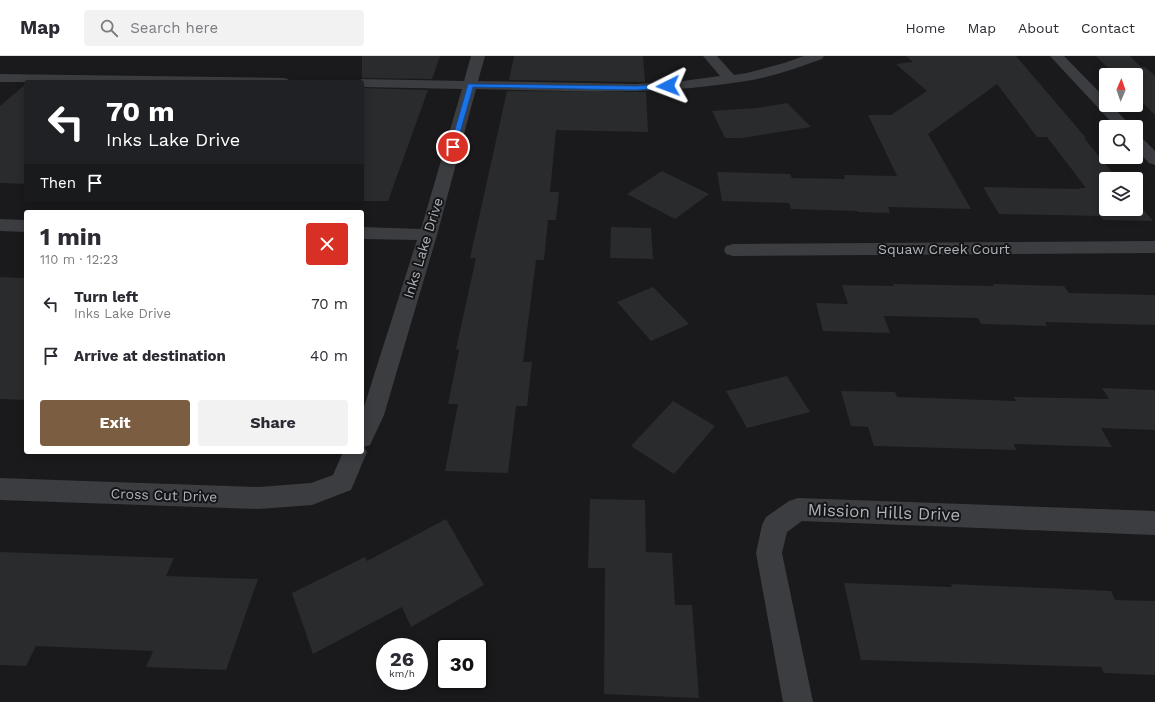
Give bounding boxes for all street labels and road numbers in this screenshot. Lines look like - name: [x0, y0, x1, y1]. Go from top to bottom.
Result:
- street label: Inks Lake Drive: [400, 196, 446, 300]
- street label: Squaw Creek Court: [878, 241, 1010, 257]
- street label: Cross Cut Drive: [110, 485, 218, 505]
- street label: Mission Hills Drive: [807, 499, 961, 525]

